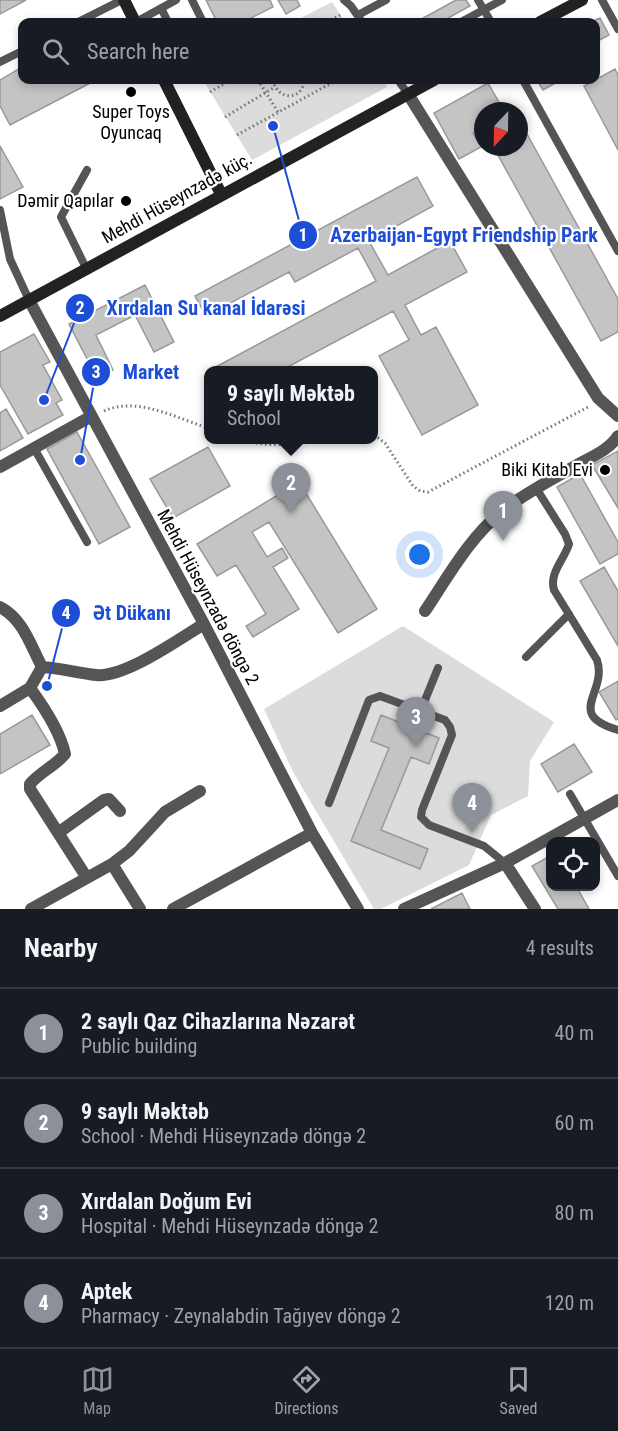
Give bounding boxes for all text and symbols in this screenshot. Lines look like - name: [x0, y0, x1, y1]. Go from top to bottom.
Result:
- search box: [18, 18, 600, 84]
- icon: search: [39, 35, 72, 68]
- text: Search here: [87, 39, 189, 64]
- marker: Super Toys Oyuncaq: [124, 85, 138, 99]
- place label: Super Toys Oyuncaq: [92, 101, 170, 143]
- north arrow: [474, 102, 528, 156]
- street label: Mehdi Hüseynzadə küç.: [98, 148, 255, 248]
- place label: Dəmir Qapılar: [17, 190, 115, 211]
- marker: Dəmir Qapılar: [119, 194, 133, 208]
- callout: Azerbaijan-Egypt Friendship Park: [288, 216, 610, 254]
- text: Azerbaijan-Egypt Friendship Park: [330, 223, 598, 247]
- text: 1: [298, 224, 308, 245]
- callout: Xırdalan Su kanal İdarəsi: [65, 289, 318, 327]
- text: Xırdalan Su kanal İdarəsi: [106, 296, 306, 320]
- text: 2: [75, 297, 85, 318]
- callout: Market: [81, 353, 191, 391]
- text: Market: [123, 360, 179, 384]
- text: 3: [91, 361, 101, 382]
- popup: [204, 366, 378, 444]
- text: 9 saylı Məktəb: [227, 381, 355, 406]
- text: School: [227, 406, 281, 430]
- place label: Biki Kitab Evi: [501, 459, 593, 480]
- marker: Biki Kitab Evi: [598, 463, 612, 477]
- pin: 2: [272, 464, 310, 513]
- pin: 1: [484, 492, 522, 541]
- street label: Mehdi Hüseynzadə döngə 2: [153, 506, 264, 688]
- your location: [405, 540, 434, 569]
- callout: Ət Dükanı: [51, 594, 183, 632]
- text: Ət Dükanı: [93, 601, 171, 625]
- text: 4: [61, 602, 71, 623]
- pin: 3: [396, 698, 436, 747]
- pin: 4: [452, 784, 492, 833]
- map controls: [546, 837, 600, 891]
- button: locate: [546, 837, 600, 891]
- text: Nearby: [24, 933, 98, 963]
- text: 4 results: [526, 936, 594, 960]
- text: 2 saylı Qaz Cihazlarına Nəzarət: [81, 1009, 355, 1034]
- text: 1: [38, 1021, 49, 1045]
- text: 40 m: [555, 1021, 594, 1045]
- text: Public building: [81, 1034, 197, 1058]
- text: 9 saylı Məktəb: [81, 1099, 209, 1124]
- text: 2: [38, 1111, 49, 1135]
- text: 60 m: [555, 1111, 594, 1135]
- text: School · Mehdi Hüseynzadə döngə 2: [81, 1124, 366, 1148]
- text: Xırdalan Doğum Evi: [81, 1189, 252, 1214]
- text: 3: [38, 1201, 49, 1225]
- text: 80 m: [555, 1201, 594, 1225]
- text: Hospital · Mehdi Hüseynzadə döngə 2: [81, 1214, 378, 1238]
- text: Aptek: [81, 1279, 132, 1304]
- text: 4: [38, 1291, 49, 1315]
- text: 120 m: [545, 1291, 594, 1315]
- text: Pharmacy · Zeynalabdin Tağıyev döngə 2: [81, 1304, 401, 1328]
- tab: Map: [81, 1363, 114, 1418]
- tab: Directions: [275, 1363, 338, 1418]
- tab: Saved: [499, 1363, 537, 1418]

